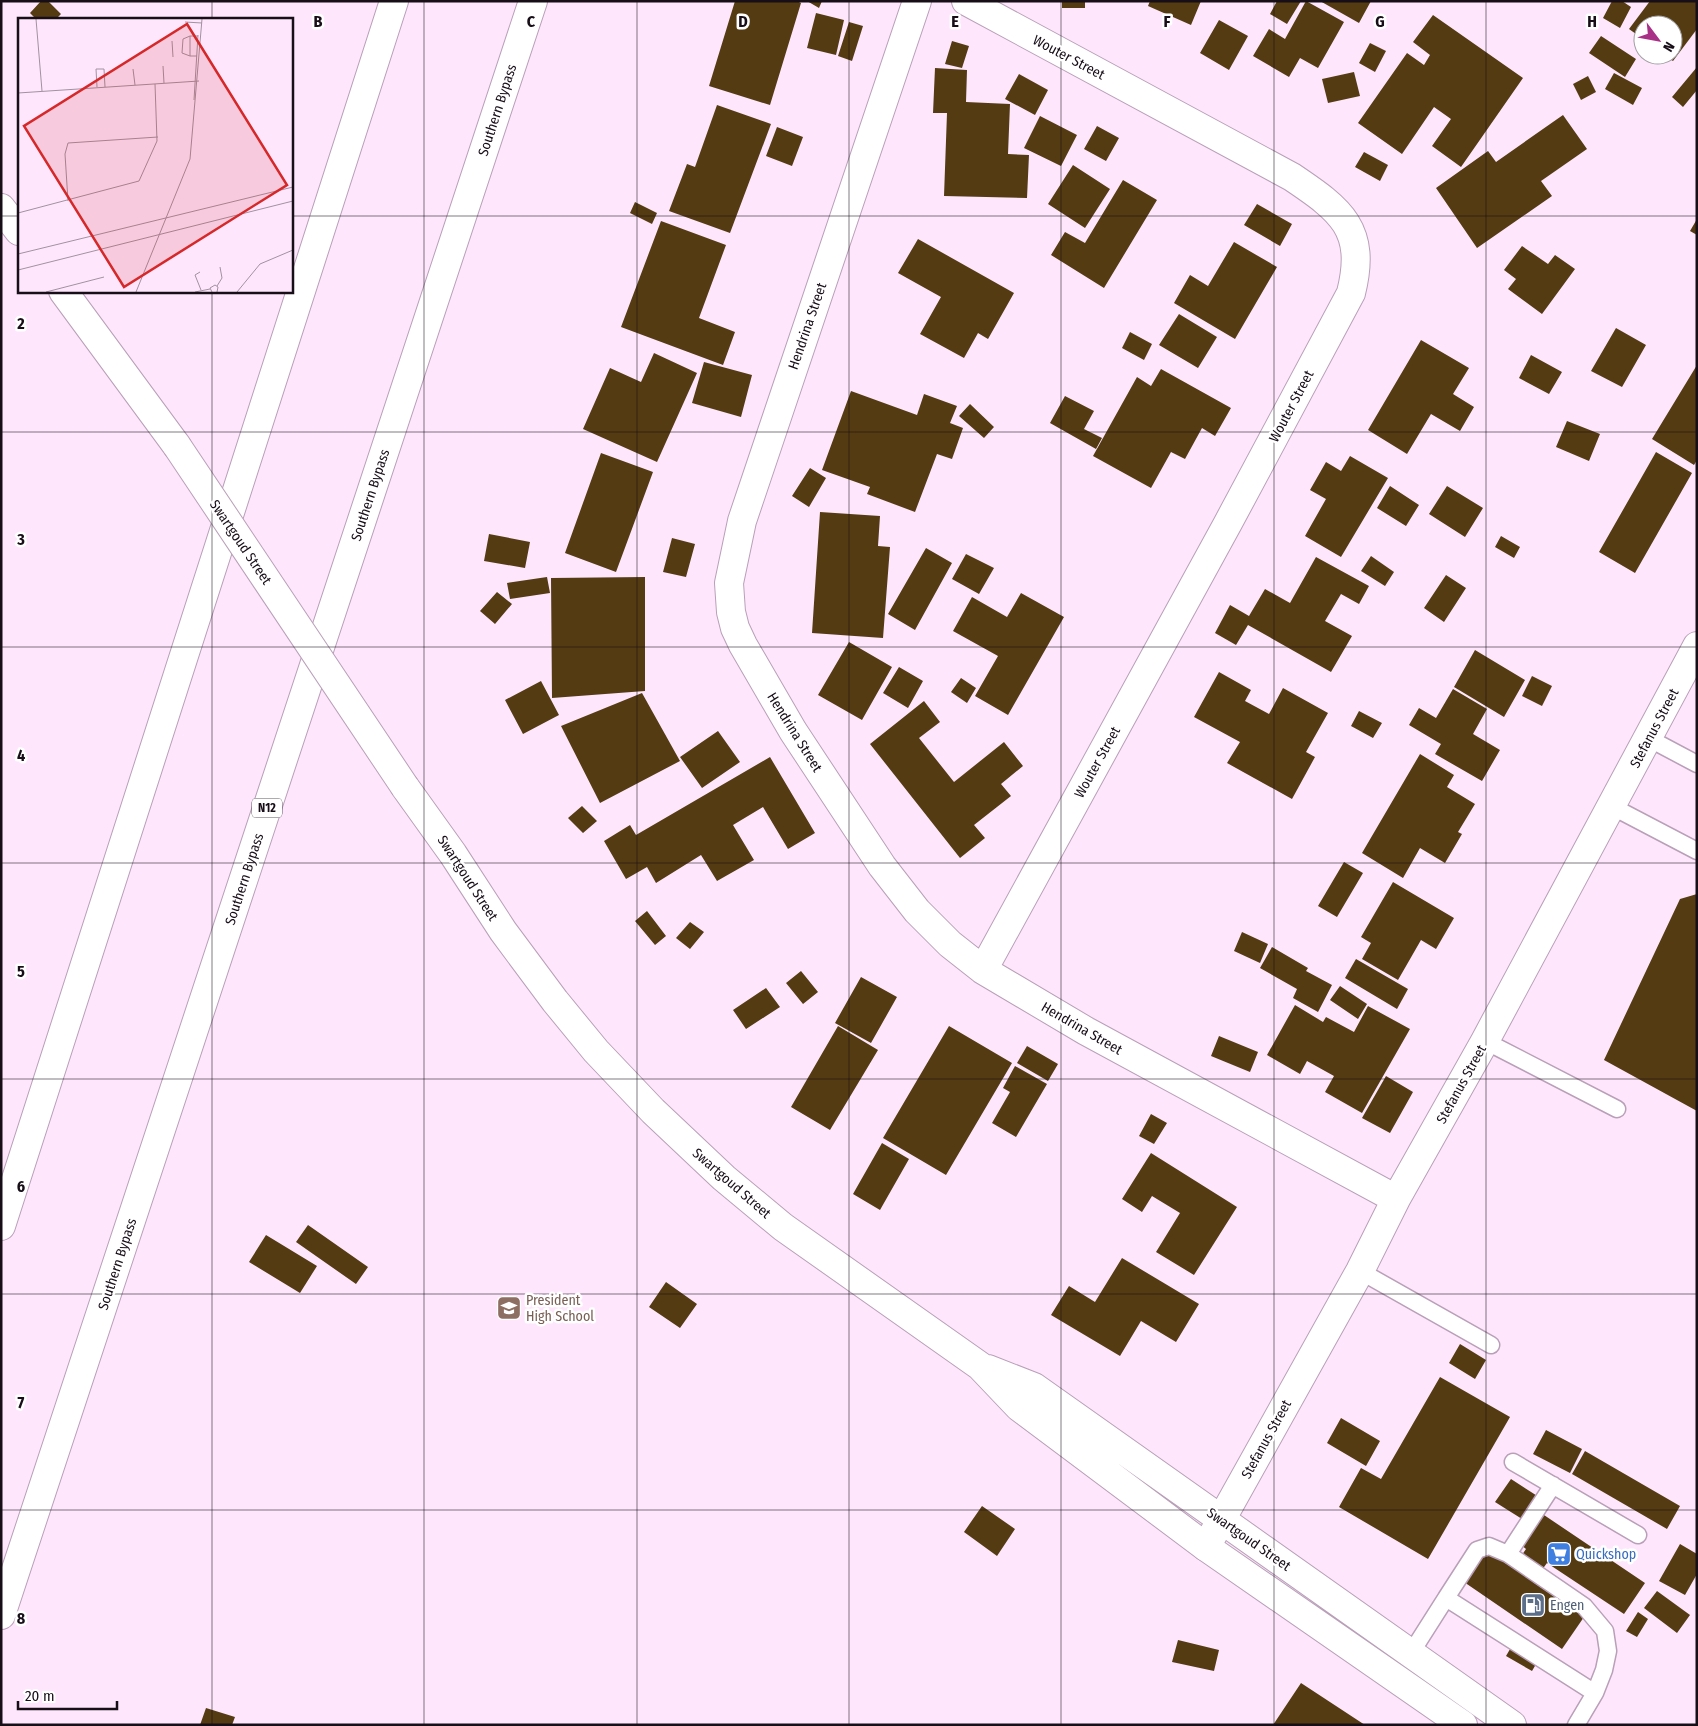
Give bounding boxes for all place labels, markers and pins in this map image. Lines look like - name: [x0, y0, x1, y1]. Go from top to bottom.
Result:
- place label: President High School: [526, 1292, 594, 1325]
- school or university icon: President High School: [496, 1295, 522, 1321]
- supermarket icon: Quickshop: [1546, 1541, 1572, 1567]
- place label: Quickshop: [1576, 1546, 1636, 1563]
- fuel station icon: Engen: [1520, 1592, 1546, 1618]
- place label: Engen: [1550, 1597, 1584, 1614]

